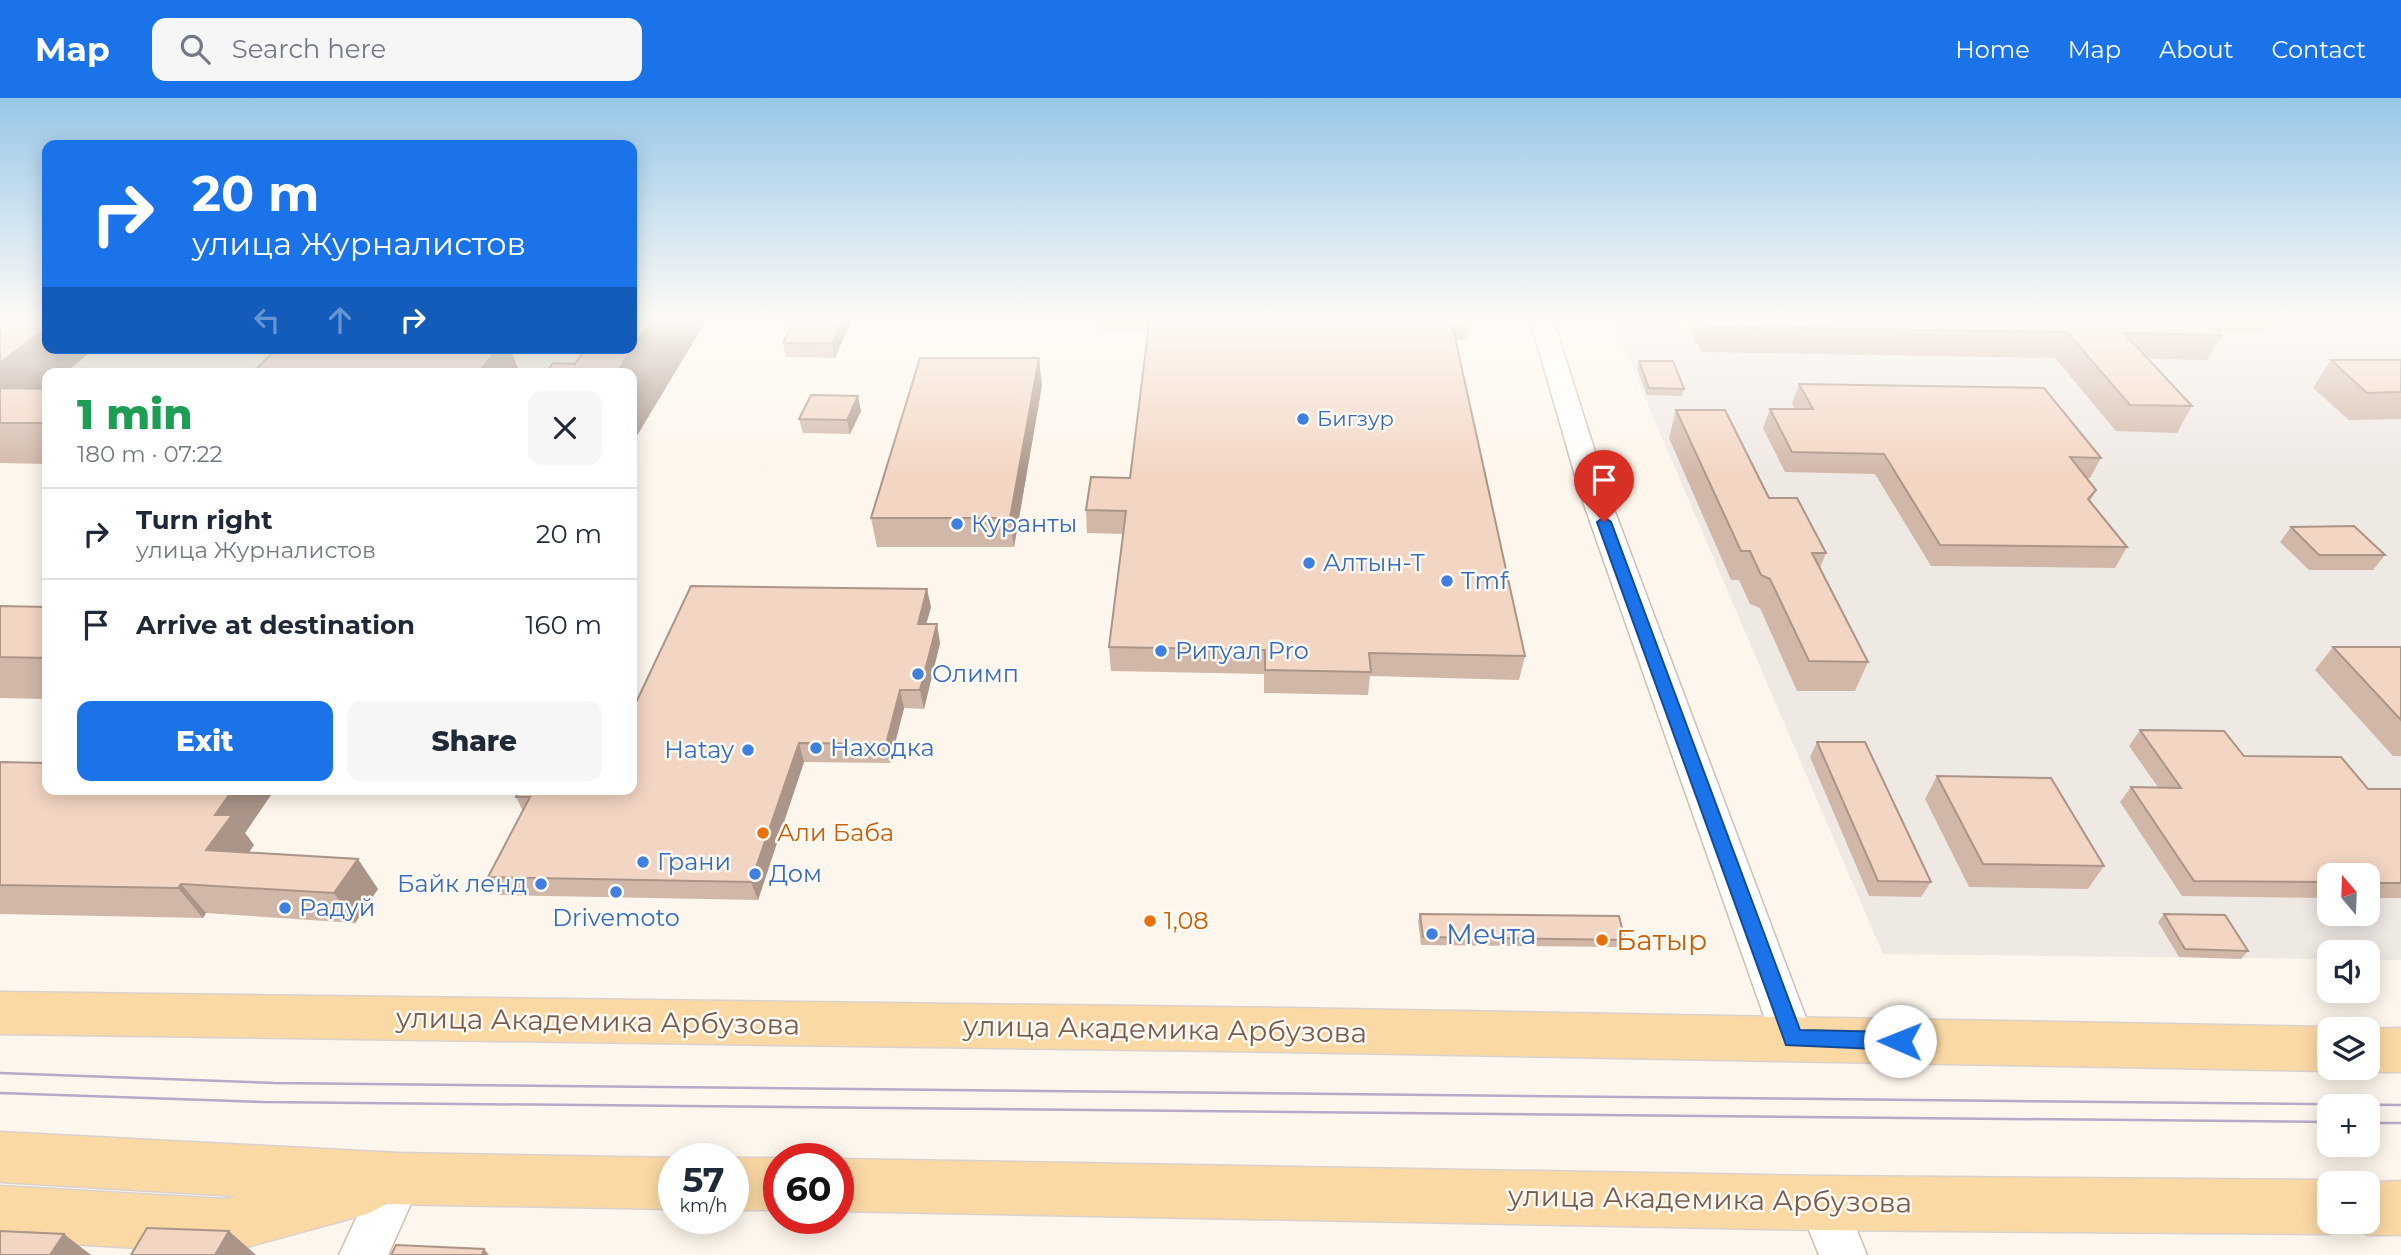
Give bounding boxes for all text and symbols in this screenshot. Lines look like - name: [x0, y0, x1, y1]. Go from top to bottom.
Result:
- search box: [152, 18, 642, 81]
- text: Map: [35, 29, 110, 69]
- icon: search: [176, 30, 214, 68]
- text: Search here: [232, 33, 386, 65]
- text: Home: [1955, 35, 2030, 64]
- text: Map: [2068, 35, 2121, 64]
- text: About: [2159, 35, 2233, 64]
- text: Contact: [2271, 35, 2366, 64]
- text: 20 m: [192, 164, 319, 223]
- icon: right: [77, 168, 168, 259]
- text: улица Журналистов: [192, 224, 526, 263]
- icon: left: [248, 301, 286, 339]
- icon: ahead: [321, 301, 359, 339]
- icon: right: [394, 301, 432, 339]
- text: 1 min: [77, 388, 193, 440]
- button: close: [528, 391, 602, 465]
- place label: Бигзур: [1317, 406, 1394, 431]
- marker: Бигзур: [1295, 411, 1311, 427]
- text: 180 m · 07:22: [77, 440, 223, 468]
- pin: [1574, 450, 1634, 522]
- icon: arrive: [1585, 461, 1623, 499]
- text: Turn right: [136, 504, 272, 536]
- place label: Куранты: [971, 509, 1077, 538]
- icon: right: [77, 515, 115, 553]
- marker: Куранты: [949, 516, 965, 532]
- text: 20 m: [536, 518, 602, 550]
- text: улица Журналистов: [136, 536, 376, 564]
- place label: Алтын-Т: [1323, 548, 1425, 577]
- marker: Алтын-Т: [1301, 555, 1317, 571]
- place label: Tmf: [1461, 566, 1509, 595]
- marker: Tmf: [1439, 573, 1455, 589]
- icon: arrive: [77, 606, 115, 644]
- text: Arrive at destination: [136, 609, 415, 641]
- text: 160 m: [525, 609, 602, 641]
- place label: Ритуал Pro: [1175, 636, 1309, 665]
- marker: Ритуал Pro: [1153, 643, 1169, 659]
- place label: Олимп: [932, 659, 1019, 688]
- marker: Олимп: [910, 666, 926, 682]
- button: Exit: [77, 701, 333, 781]
- button: Share: [347, 701, 602, 781]
- place label: Находка: [830, 733, 934, 762]
- place label: Hatay: [664, 735, 734, 764]
- marker: Находка: [808, 740, 824, 756]
- marker: Hatay: [740, 742, 756, 758]
- place label: Али Баба: [777, 818, 894, 847]
- marker: Али Баба: [755, 825, 771, 841]
- place label: Грани: [657, 847, 731, 876]
- marker: Грани: [635, 854, 651, 870]
- place label: Дом: [769, 859, 822, 888]
- north arrow: [2317, 863, 2380, 926]
- map controls: [2317, 863, 2380, 1234]
- marker: Дом: [747, 866, 763, 882]
- place label: Байк ленд: [397, 869, 527, 898]
- marker: Байк ленд: [533, 876, 549, 892]
- marker: Drivemoto: [608, 884, 624, 900]
- place label: Радуй: [299, 893, 375, 922]
- marker: Радуй: [277, 900, 293, 916]
- place label: Drivemoto: [552, 903, 680, 932]
- place label: 1,08: [1164, 906, 1209, 935]
- marker: 1,08: [1142, 913, 1158, 929]
- place label: Мечта: [1446, 917, 1537, 951]
- place label: Батыр: [1616, 923, 1707, 957]
- marker: Мечта: [1424, 926, 1440, 942]
- marker: Батыр: [1594, 932, 1610, 948]
- button: sound: [2317, 940, 2380, 1003]
- street label: улица Академика Арбузова: [395, 1000, 800, 1042]
- position arrow: [1863, 1004, 1937, 1078]
- street label: улица Академика Арбузова: [962, 1008, 1367, 1050]
- button: layers: [2317, 1017, 2380, 1080]
- button: +: [2317, 1094, 2380, 1157]
- speed limit sign: 60: [763, 1143, 854, 1234]
- text: 57: [682, 1158, 725, 1201]
- button: −: [2317, 1171, 2380, 1234]
- street label: улица Академика Арбузова: [1507, 1178, 1912, 1220]
- text: km/h: [679, 1195, 728, 1217]

